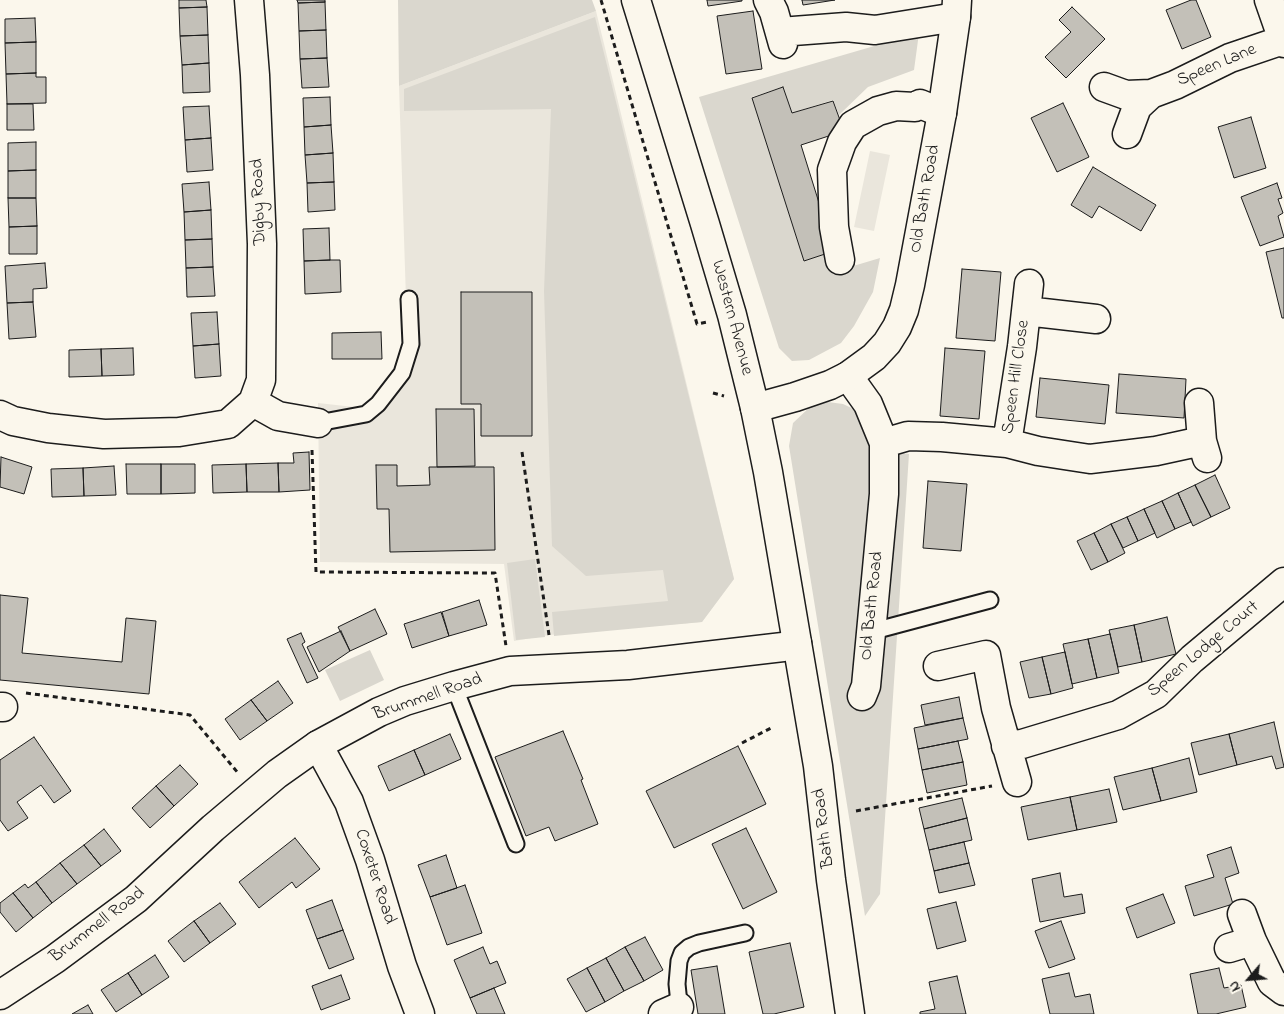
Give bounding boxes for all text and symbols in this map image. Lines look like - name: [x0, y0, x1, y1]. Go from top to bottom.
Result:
- street label: Speen Lane: [1174, 40, 1260, 92]
- street label: Old Bath Road: [906, 143, 946, 255]
- street label: Digby Road: [248, 158, 272, 246]
- street label: Western Avenue: [705, 258, 757, 378]
- street label: Speen Hill Close: [998, 319, 1036, 435]
- street label: Old Bath Road: [857, 550, 889, 662]
- street label: Speen Lodge Court: [1144, 597, 1264, 703]
- street label: Brummell Road: [371, 669, 485, 727]
- street label: Bath Road: [809, 787, 841, 869]
- street label: Coxeter Road: [348, 827, 400, 927]
- street label: Brummell Road: [46, 883, 150, 969]
- north arrow: [1224, 954, 1274, 1004]
- text: N: [1224, 977, 1247, 995]

